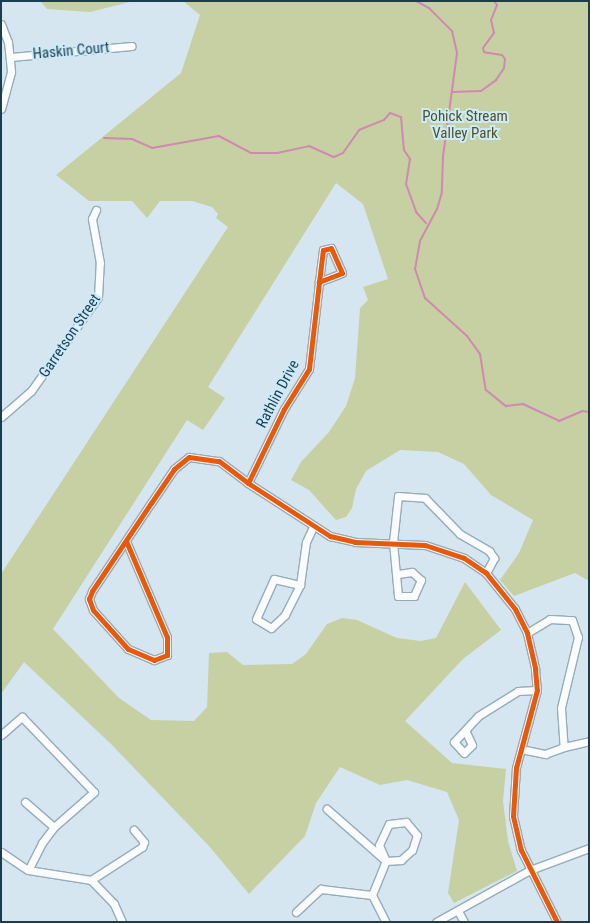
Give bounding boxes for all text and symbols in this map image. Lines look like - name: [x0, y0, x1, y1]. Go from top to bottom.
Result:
- street label: Haskin Court: [32, 39, 110, 63]
- park label: Pohick Stream Valley Park: [422, 107, 508, 142]
- street label: Garretson Street: [35, 291, 105, 381]
- street label: Rathlin Drive: [253, 357, 303, 431]

